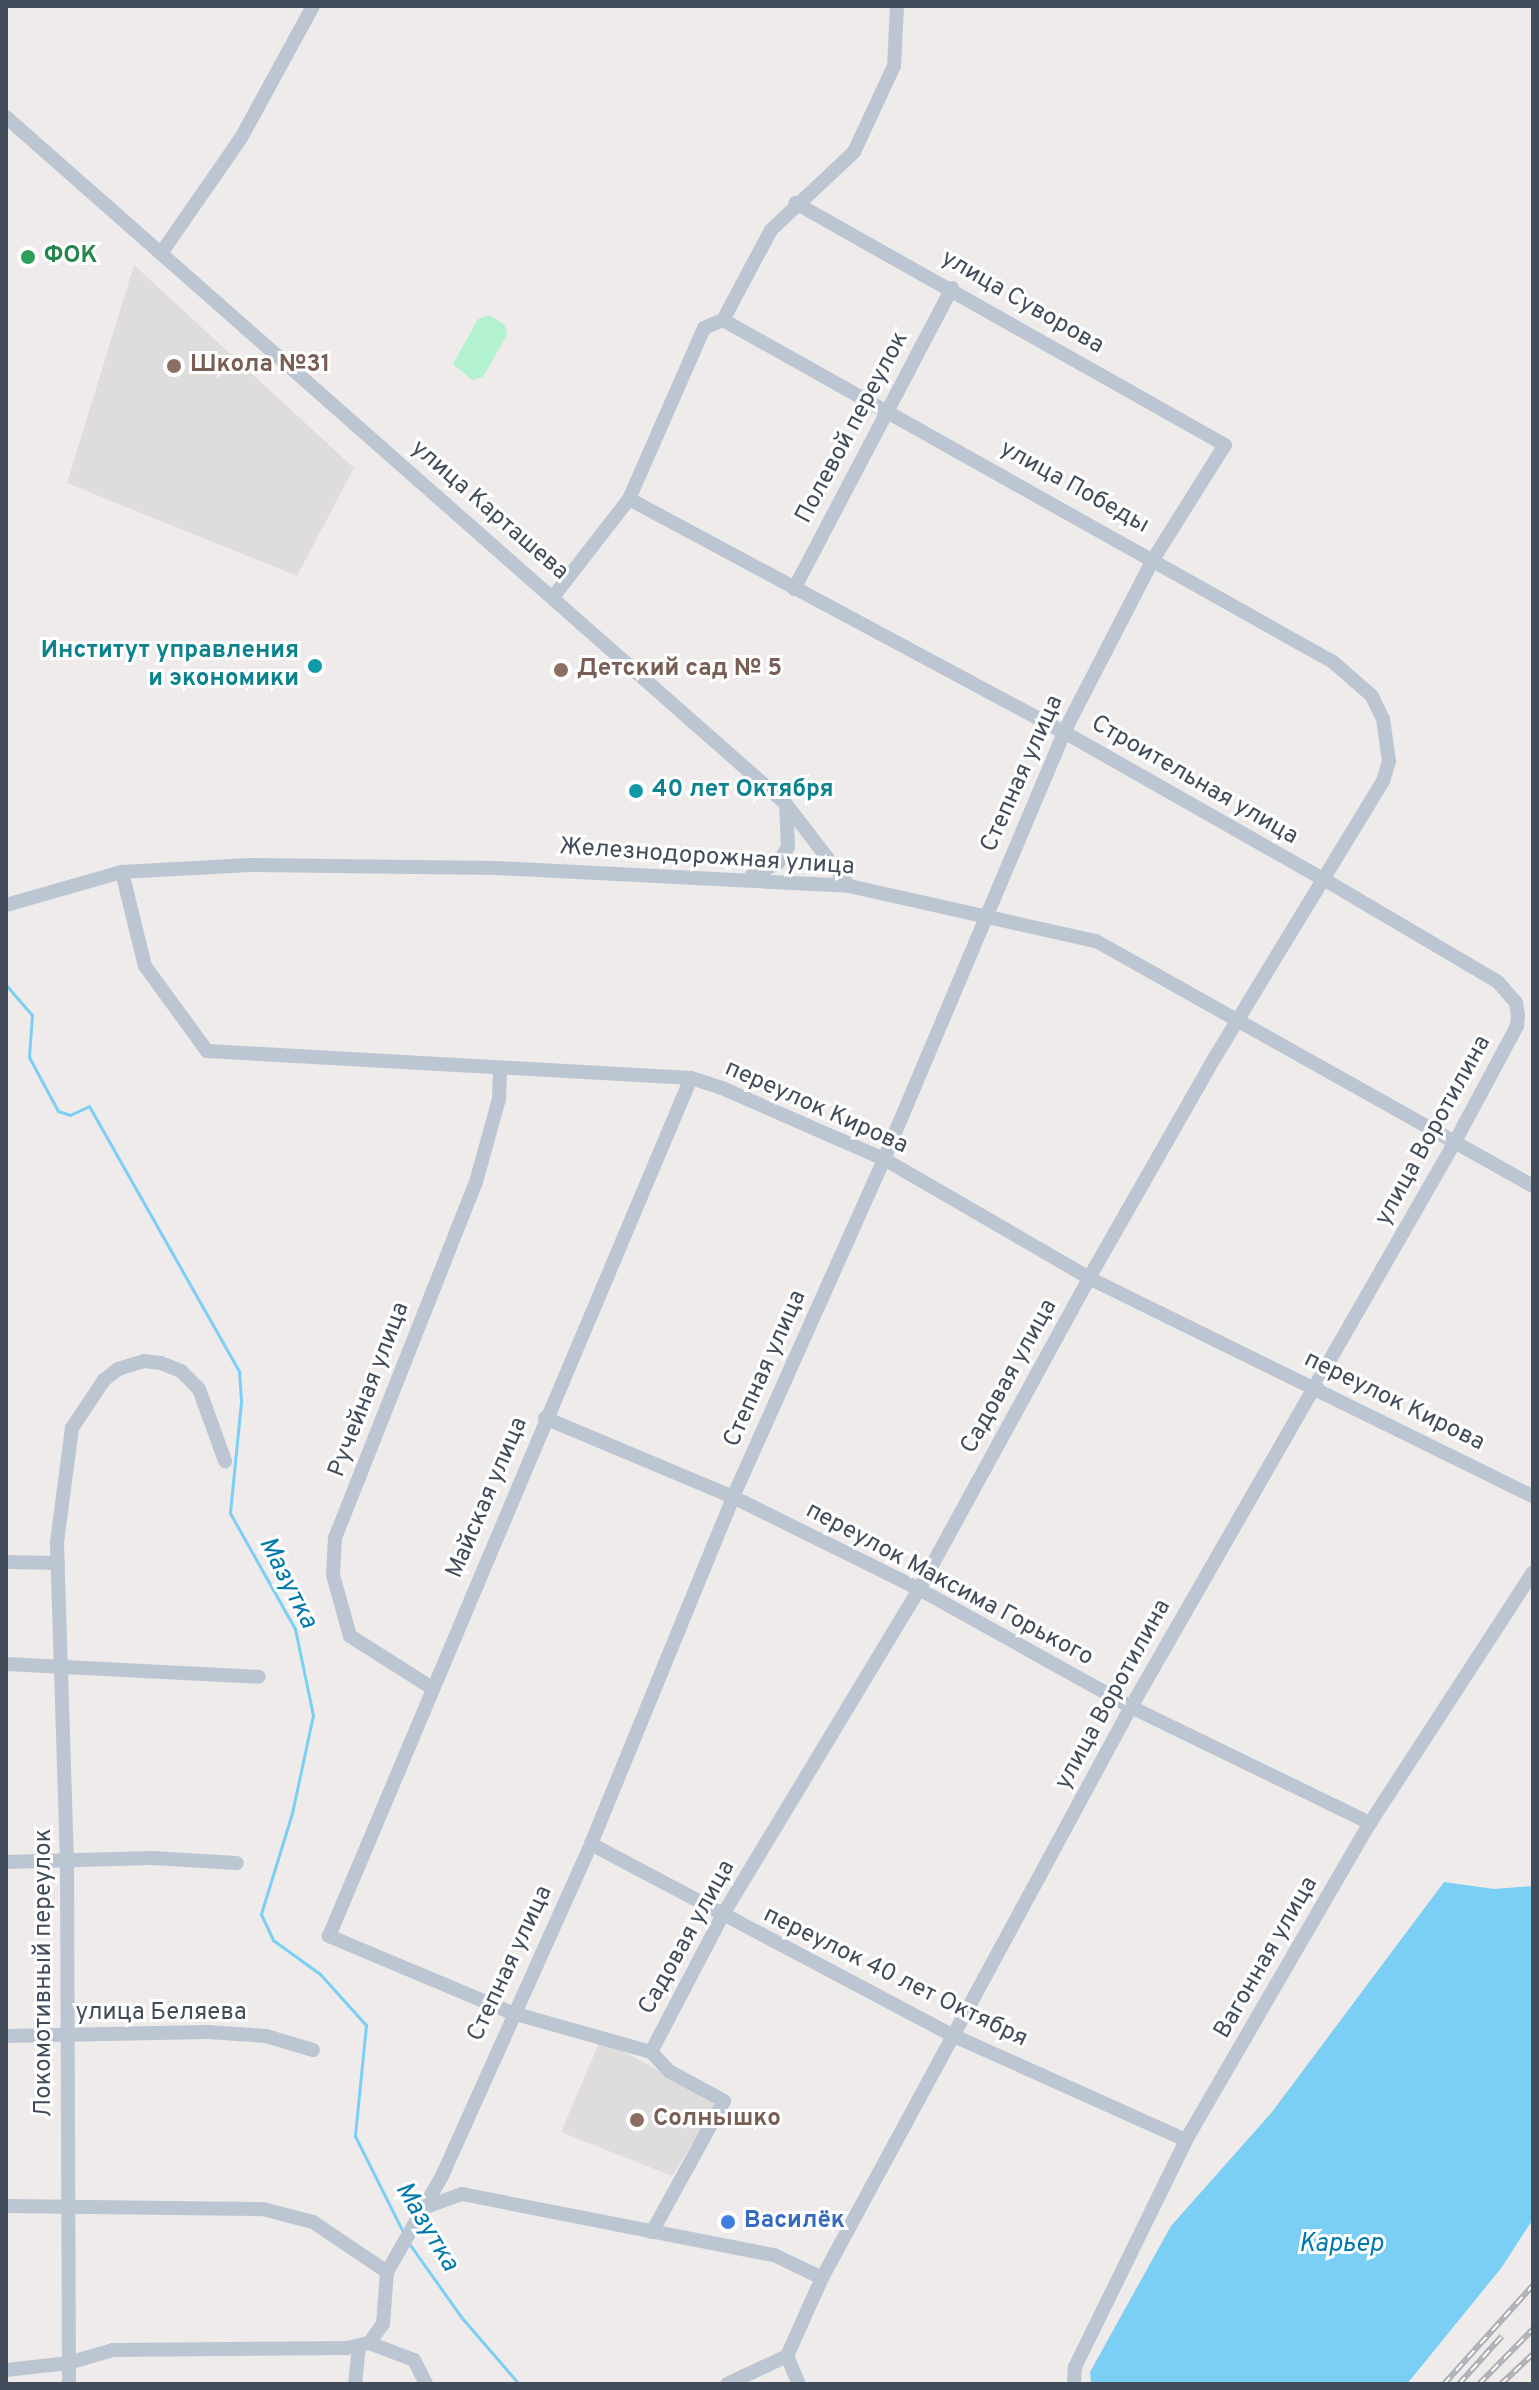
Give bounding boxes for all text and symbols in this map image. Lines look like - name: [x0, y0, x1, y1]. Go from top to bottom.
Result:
- place label: ФОК: [44, 243, 97, 271]
- street label: улица Суворова: [935, 245, 1109, 361]
- marker: ФОК: [19, 248, 37, 266]
- street label: Полевой переулок: [790, 327, 916, 529]
- place label: Школа №31: [190, 352, 330, 380]
- marker: Школа №31: [165, 357, 183, 375]
- street label: улица Карташева: [404, 435, 574, 587]
- street label: улица Победы: [994, 435, 1154, 541]
- place label: Институт управления и экономики: [41, 638, 299, 694]
- place label: Детский сад № 5: [577, 656, 782, 684]
- marker: Институт управления и экономики: [306, 657, 324, 675]
- marker: Детский сад № 5: [552, 661, 570, 679]
- street label: Степная улица: [976, 691, 1070, 857]
- street label: Строительная улица: [1085, 710, 1303, 852]
- place label: 40 лет Октября: [652, 777, 834, 805]
- marker: 40 лет Октября: [627, 782, 645, 800]
- street label: Железнодорожная улица: [558, 833, 856, 883]
- street label: улица Воротилина: [1370, 1031, 1498, 1231]
- street label: переулок Кирова: [720, 1055, 912, 1161]
- street label: Степная улица: [719, 1286, 813, 1452]
- street label: Садовая улица: [956, 1295, 1064, 1459]
- street label: Ручейная улица: [323, 1298, 417, 1482]
- street label: переулок Кирова: [1299, 1346, 1489, 1458]
- street label: Майская улица: [441, 1413, 535, 1583]
- street label: переулок Максима Горького: [800, 1497, 1098, 1673]
- water label: Мазутка: [251, 1532, 323, 1634]
- street label: улица Воротилина: [1050, 1595, 1178, 1795]
- street label: Локомотивный переулок: [31, 1829, 59, 2117]
- street label: Садовая улица: [634, 1856, 742, 2020]
- street label: Вагонная улица: [1209, 1872, 1325, 2044]
- street label: Степная улица: [462, 1882, 560, 2046]
- street label: переулок 40 лет Октября: [758, 1901, 1032, 2055]
- street label: улица Беляева: [75, 2000, 247, 2028]
- place label: Солнышко: [653, 2106, 781, 2134]
- marker: Солнышко: [628, 2111, 646, 2129]
- water label: Мазутка: [387, 2177, 465, 2277]
- place label: Василёк: [744, 2208, 845, 2236]
- marker: Василёк: [719, 2213, 737, 2231]
- water label: Карьер: [1299, 2229, 1383, 2261]

